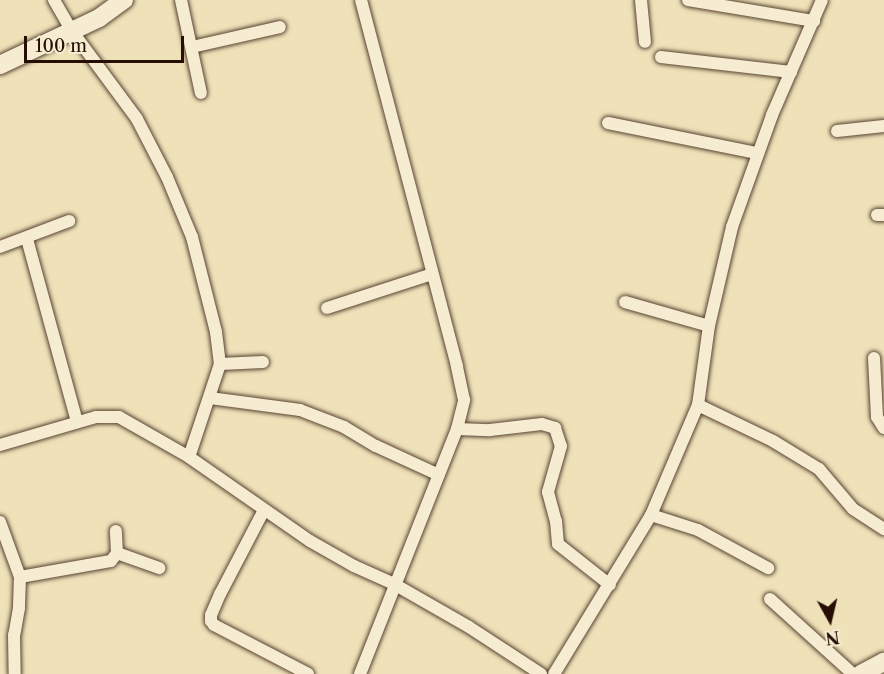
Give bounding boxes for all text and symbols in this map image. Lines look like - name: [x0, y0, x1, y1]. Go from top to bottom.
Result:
- scale bar: [27, 24, 188, 62]
- text: 100 m: [35, 35, 87, 57]
- north arrow: [800, 590, 860, 650]
- text: N: [824, 627, 841, 649]

